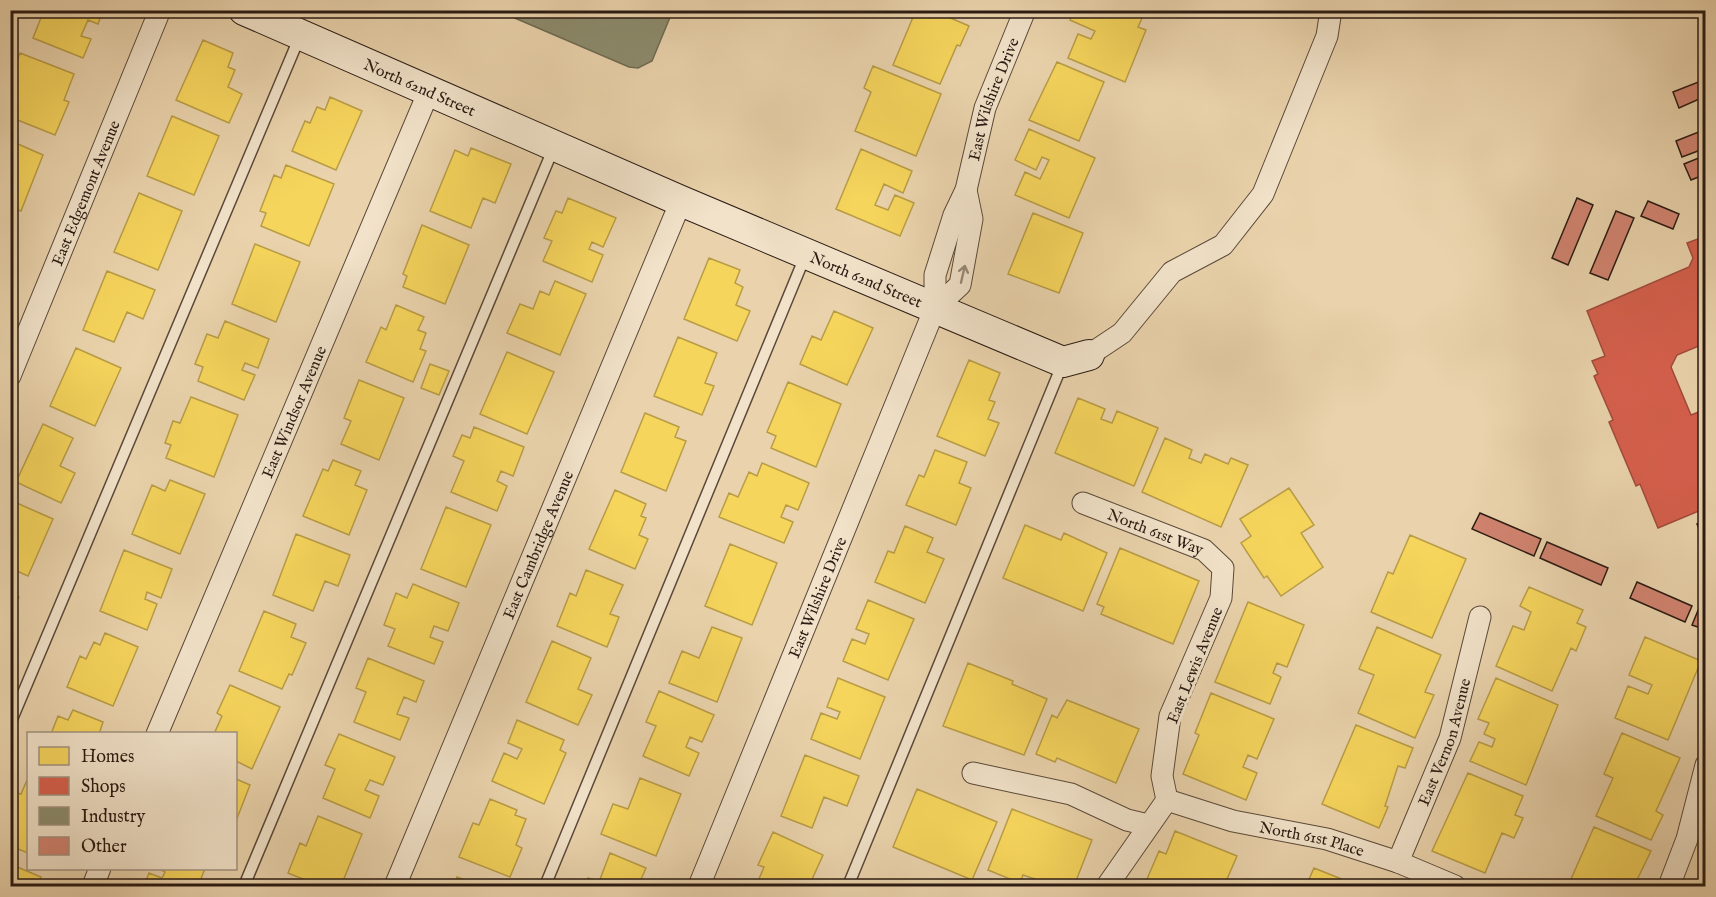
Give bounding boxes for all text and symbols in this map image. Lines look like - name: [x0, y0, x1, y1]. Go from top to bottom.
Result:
- street label: East Wilshire Drive: [965, 35, 1025, 163]
- street label: North 62nd Street: [360, 56, 479, 122]
- street label: East Edgemont Avenue: [48, 118, 126, 269]
- street label: North 62nd Street: [806, 248, 925, 314]
- one-way arrow: [958, 265, 969, 284]
- street label: East Windsor Avenue: [258, 343, 332, 482]
- street label: East Cambridge Avenue: [500, 468, 579, 623]
- street label: North 61st Way: [1104, 505, 1206, 561]
- street label: East Wilshire Drive: [785, 534, 852, 661]
- street label: East Lewis Avenue: [1163, 604, 1228, 727]
- street label: East Vernon Avenue: [1415, 677, 1476, 809]
- legend: [27, 732, 237, 870]
- text: Homes: [81, 746, 134, 769]
- text: Shops: [81, 776, 126, 799]
- text: Industry: [81, 806, 145, 829]
- street label: North 61st Place: [1257, 818, 1366, 862]
- text: Other: [81, 836, 127, 859]

